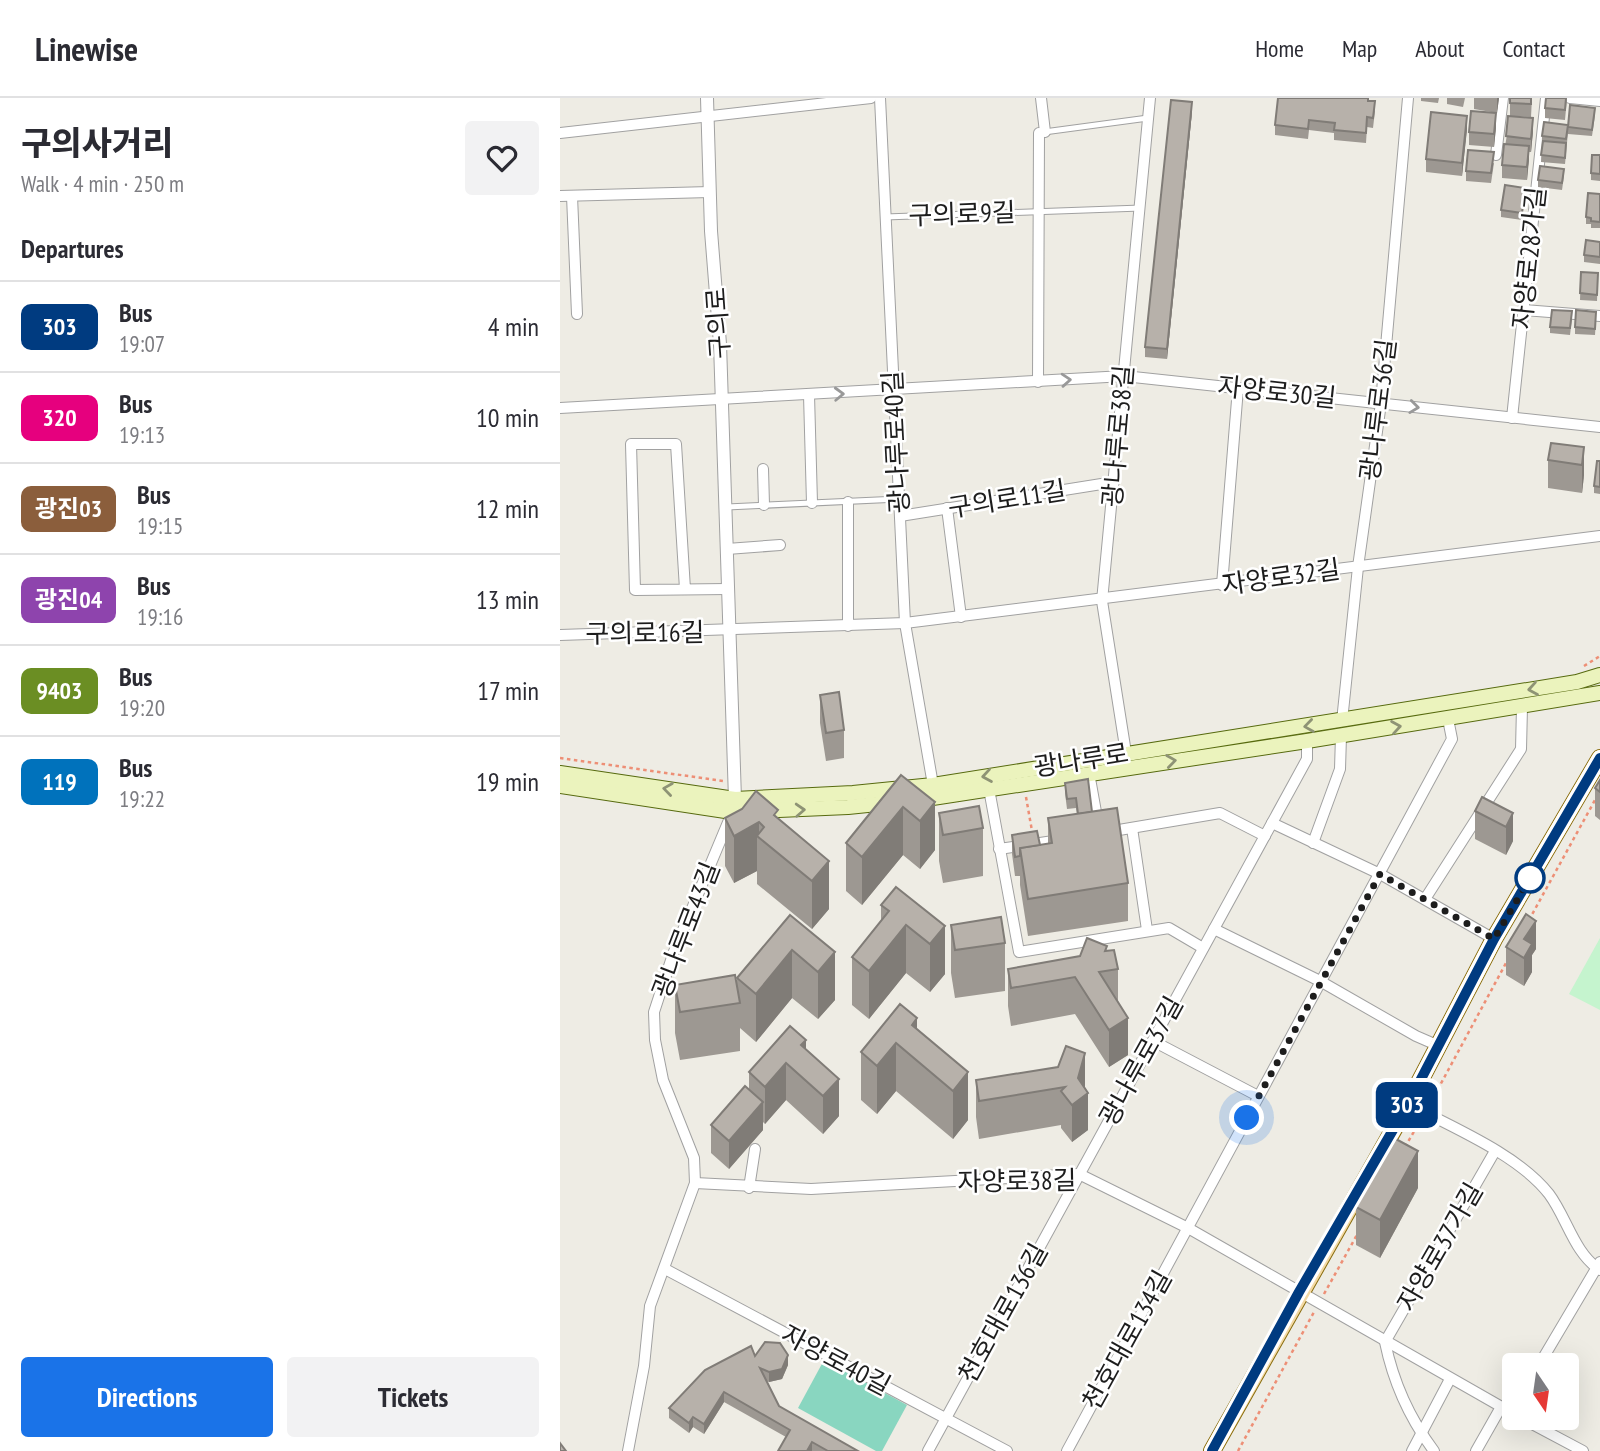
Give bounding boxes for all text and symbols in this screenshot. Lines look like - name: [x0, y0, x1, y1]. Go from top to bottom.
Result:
- text: Linewise: [35, 27, 138, 70]
- text: Home: [1255, 33, 1304, 64]
- text: Map: [1342, 33, 1377, 64]
- text: About: [1415, 33, 1464, 64]
- text: Contact: [1502, 33, 1565, 64]
- text: 구의사거리: [21, 121, 173, 164]
- button: heart: [465, 121, 539, 195]
- text: Walk · 4 min · 250 m: [21, 169, 184, 198]
- street label: 자양로28가길: [1505, 185, 1552, 331]
- street label: 구의로9길: [908, 195, 1016, 232]
- text: Departures: [21, 232, 124, 265]
- street label: 구의로: [699, 286, 736, 360]
- text: Bus: [119, 296, 152, 329]
- text: 4 min: [488, 310, 539, 343]
- text: 303: [42, 311, 77, 342]
- text: 19:07: [119, 329, 165, 358]
- street label: 광나루로36길: [1352, 337, 1403, 483]
- street label: 광나루로38길: [1095, 363, 1140, 509]
- street label: 자양로30길: [1216, 369, 1338, 414]
- street label: 광나루로40길: [875, 370, 916, 514]
- one-way arrow: [1061, 373, 1072, 388]
- one-way arrow: [834, 386, 845, 401]
- text: Bus: [119, 387, 152, 420]
- one-way arrow: [1409, 399, 1420, 414]
- text: 10 min: [476, 401, 539, 434]
- text: 320: [42, 402, 77, 433]
- text: 19:13: [119, 420, 165, 449]
- street label: 구의로11길: [946, 473, 1068, 524]
- text: Bus: [137, 478, 171, 511]
- text: 12 min: [476, 492, 539, 525]
- text: 광진03: [35, 493, 102, 524]
- text: 19:15: [137, 511, 183, 540]
- street label: 자양로32길: [1220, 552, 1342, 601]
- text: Bus: [137, 569, 171, 602]
- text: 13 min: [476, 583, 539, 616]
- text: 광진04: [35, 584, 102, 615]
- text: 19:16: [137, 602, 183, 631]
- street label: 구의로16길: [585, 615, 705, 650]
- text: Bus: [119, 660, 152, 693]
- text: 17 min: [477, 674, 539, 707]
- text: 9403: [37, 675, 82, 706]
- one-way arrow: [1527, 681, 1539, 696]
- text: 19:20: [119, 693, 165, 722]
- one-way arrow: [1303, 718, 1315, 733]
- one-way arrow: [1390, 720, 1402, 735]
- street label: 광나루로: [1031, 736, 1131, 783]
- text: Bus: [119, 751, 152, 784]
- one-way arrow: [1165, 754, 1177, 769]
- text: 19 min: [476, 765, 539, 798]
- text: 119: [42, 766, 77, 797]
- one-way arrow: [981, 768, 993, 783]
- one-way arrow: [662, 782, 674, 797]
- text: 19:22: [119, 784, 165, 813]
- one-way arrow: [795, 802, 806, 817]
- street label: 광나루로43길: [645, 857, 727, 1002]
- unlabelled marker: [1515, 863, 1545, 893]
- street label: 광나루로37길: [1091, 990, 1190, 1131]
- line badge: 303: [1367, 1082, 1447, 1128]
- text: 303: [1390, 1089, 1424, 1120]
- your location: [1229, 1100, 1264, 1135]
- street label: 자양로38길: [957, 1163, 1077, 1198]
- street label: 자양로37가길: [1390, 1177, 1490, 1317]
- street label: 천호대로136길: [951, 1237, 1054, 1388]
- street label: 천호대로134길: [1075, 1264, 1178, 1415]
- street label: 자양로40길: [776, 1317, 897, 1402]
- north arrow: [1502, 1353, 1578, 1430]
- map controls: [1502, 1353, 1579, 1430]
- button: Directions: [21, 1357, 273, 1437]
- button: Tickets: [287, 1357, 539, 1437]

